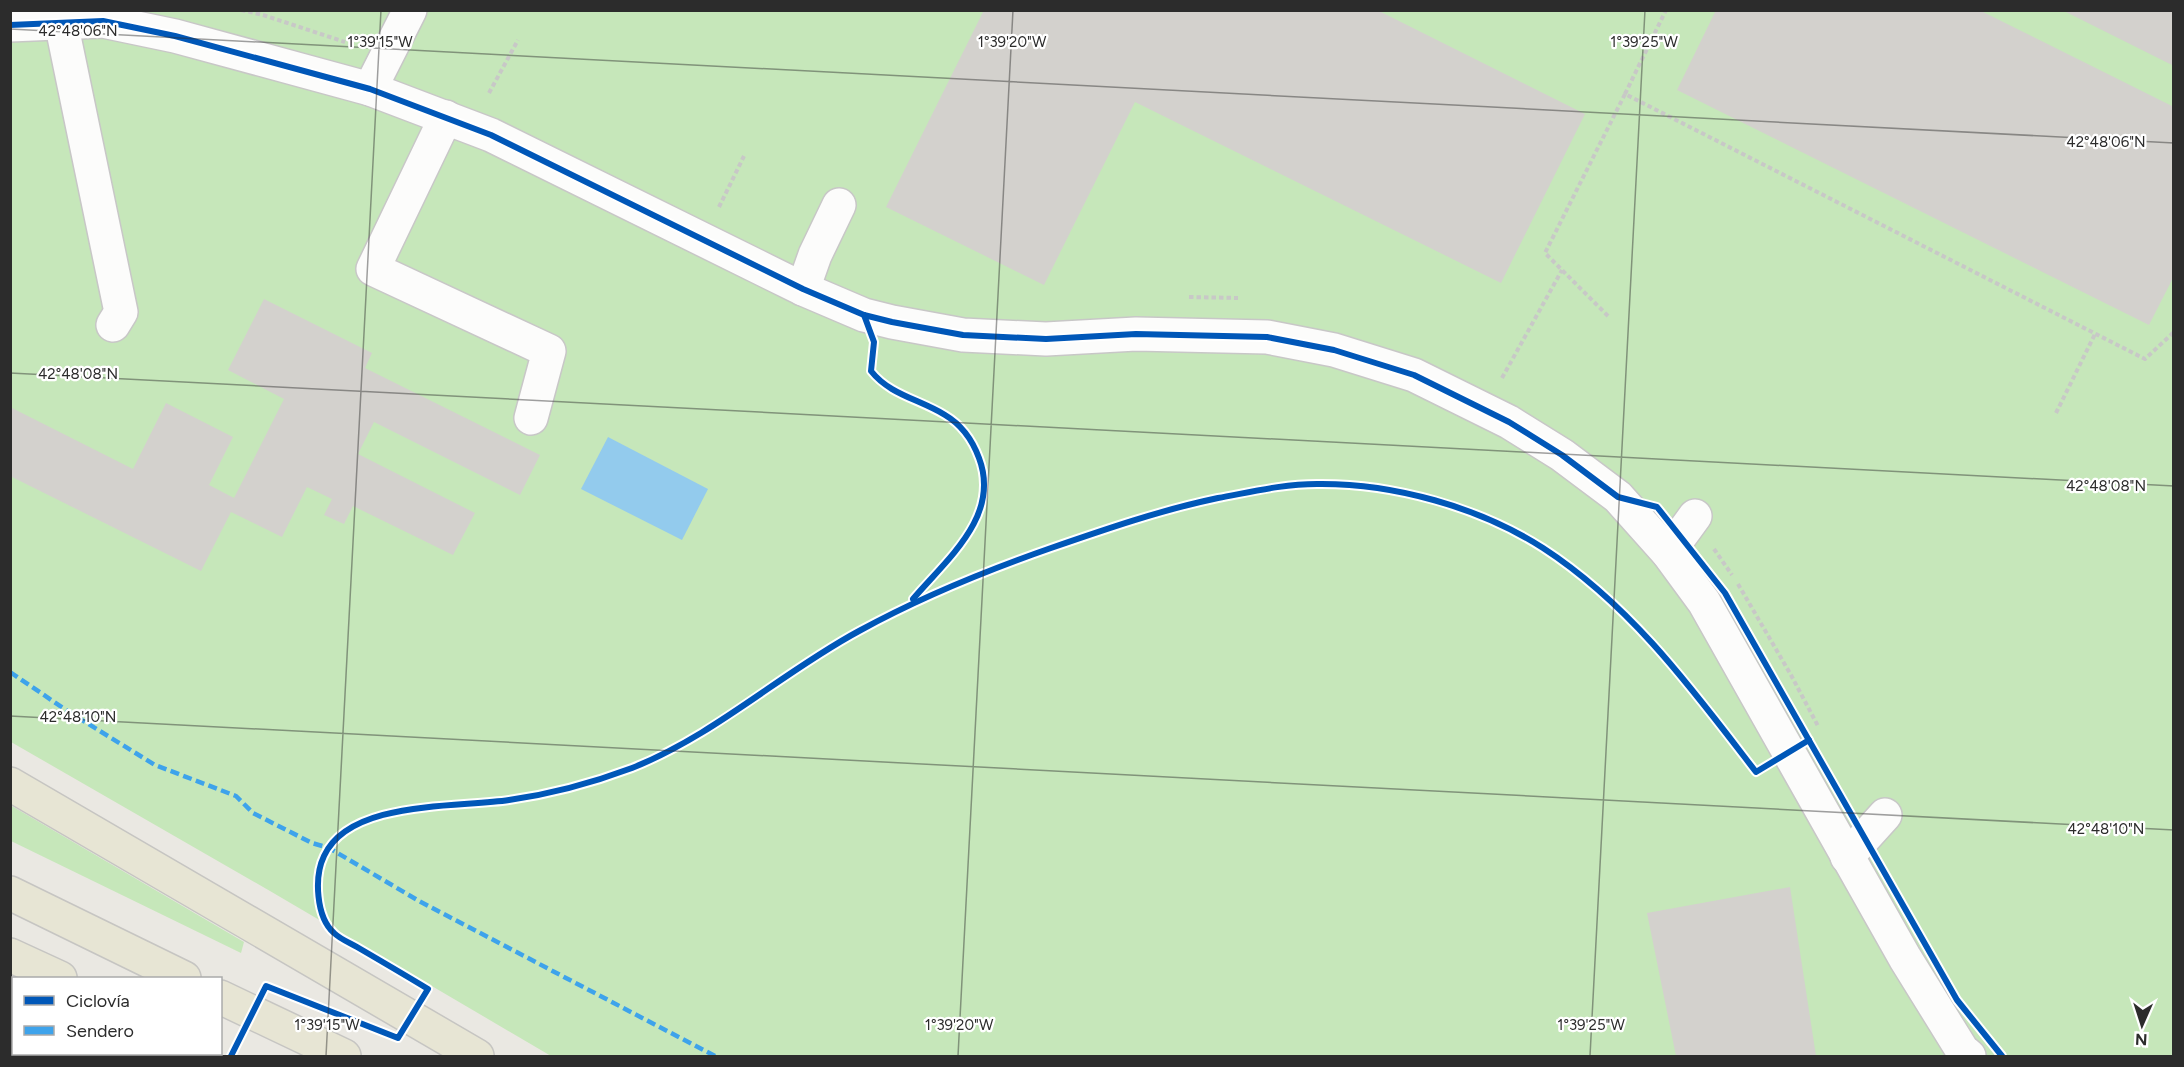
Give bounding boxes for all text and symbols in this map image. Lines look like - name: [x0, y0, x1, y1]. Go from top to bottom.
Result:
- text: 42°48'06"N: [38, 22, 118, 40]
- text: 1°39'15"W: [347, 33, 413, 51]
- text: 1°39'20"W: [978, 33, 1047, 51]
- text: 1°39'25"W: [1610, 33, 1678, 51]
- text: 42°48'06"N: [2066, 133, 2146, 151]
- text: 42°48'08"N: [38, 365, 118, 383]
- text: 42°48'08"N: [2066, 477, 2146, 495]
- text: 42°48'10"N: [40, 708, 116, 726]
- text: 42°48'10"N: [2068, 820, 2144, 838]
- legend: [12, 977, 222, 1055]
- text: Ciclovía: [66, 990, 130, 1012]
- north arrow: [2112, 995, 2172, 1055]
- text: 1°39'15"W: [294, 1016, 360, 1034]
- text: 1°39'20"W: [925, 1016, 994, 1034]
- text: 1°39'25"W: [1557, 1016, 1625, 1034]
- text: Sendero: [66, 1020, 134, 1042]
- text: N: [2135, 1030, 2148, 1049]

